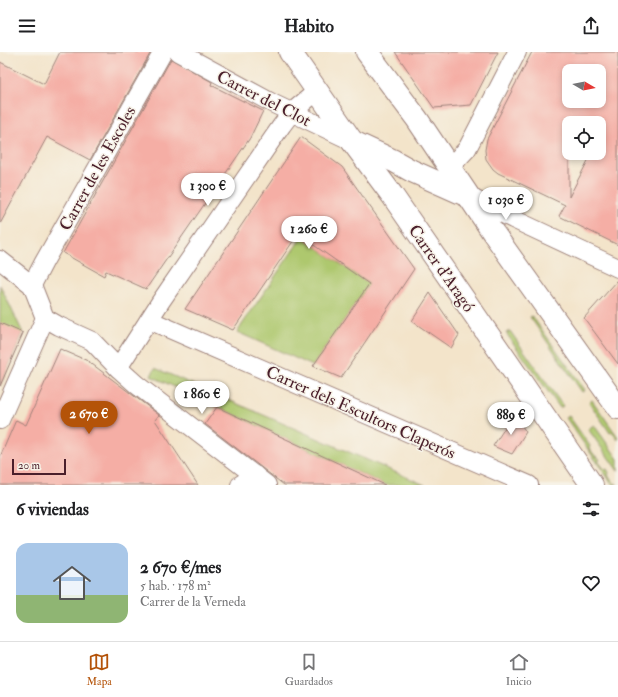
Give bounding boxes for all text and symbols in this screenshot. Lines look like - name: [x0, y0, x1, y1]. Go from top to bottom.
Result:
- icon: menu: [16, 15, 38, 37]
- text: Habito: [284, 15, 334, 38]
- icon: share: [580, 15, 602, 37]
- north arrow: [562, 64, 606, 108]
- map controls: [562, 64, 606, 160]
- street label: Carrer del Clot: [213, 66, 315, 131]
- street label: Carrer de les Escoles: [55, 102, 140, 234]
- button: locate: [562, 116, 606, 160]
- pin: 1 300 €: [171, 173, 245, 207]
- text: 1 300 €: [190, 178, 226, 194]
- pin: 1 030 €: [469, 187, 543, 221]
- text: 1 030 €: [488, 192, 524, 208]
- pin: 1 260 €: [272, 216, 346, 250]
- text: 1 260 €: [290, 221, 328, 237]
- street label: Carrer d'Aragó: [404, 221, 479, 316]
- street label: Carrer dels Escultors Claperós: [262, 361, 459, 465]
- pin: 1 860 €: [165, 381, 239, 415]
- text: 1 860 €: [183, 386, 221, 402]
- pin: 2 670 €: [52, 401, 126, 435]
- pin: 889 €: [483, 402, 539, 436]
- text: 2 670 €: [70, 406, 108, 422]
- text: 889 €: [496, 407, 526, 423]
- scale bar: [12, 457, 66, 476]
- text: 20 m: [18, 459, 40, 472]
- icon: filters: [580, 498, 602, 520]
- text: 6 viviendas: [16, 499, 89, 520]
- text: 2 670 €/mes: [140, 557, 221, 578]
- icon: home: [48, 559, 96, 607]
- icon: heart: [580, 572, 602, 594]
- text: 5 hab. · 178 m²: [140, 578, 211, 594]
- text: Carrer de la Verneda: [140, 594, 246, 610]
- tab: Mapa: [87, 651, 112, 688]
- tab: Guardados: [285, 651, 333, 688]
- tab: Inicio: [506, 651, 531, 688]

